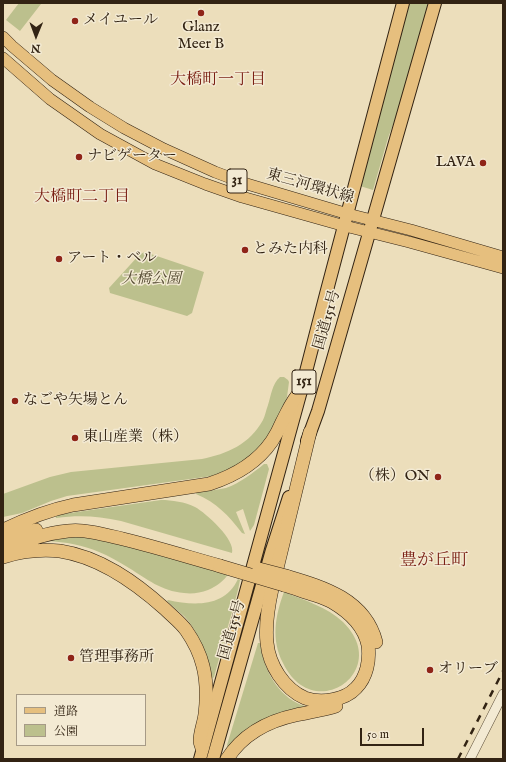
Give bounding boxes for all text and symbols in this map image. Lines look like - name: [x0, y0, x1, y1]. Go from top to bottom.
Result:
- marker: Glanz Meer B: [196, 8, 206, 18]
- place label: メイユール: [83, 12, 158, 30]
- north arrow: [16, 16, 56, 56]
- marker: メイユール: [70, 16, 80, 26]
- place label: Glanz Meer B: [178, 19, 224, 54]
- text: N: [31, 41, 41, 55]
- district label: 大橋町一丁目: [170, 71, 266, 91]
- place label: ナビゲーター: [87, 148, 177, 166]
- marker: ナビゲーター: [74, 152, 84, 162]
- place label: LAVA: [436, 154, 475, 172]
- marker: LAVA: [478, 158, 488, 168]
- street label: 東三河環状線: [264, 166, 356, 208]
- road number: 31: [227, 169, 247, 193]
- district label: 大橋町二丁目: [34, 188, 130, 208]
- place label: とみた内科: [253, 241, 328, 259]
- marker: とみた内科: [240, 245, 250, 255]
- place label: アート・ベル: [67, 250, 157, 268]
- marker: アート・ベル: [54, 254, 64, 264]
- park label: 大橋公園: [121, 271, 181, 289]
- street label: 国道151号: [311, 288, 345, 352]
- road number: 151: [292, 370, 316, 394]
- place label: なごや矢場とん: [23, 392, 128, 410]
- marker: なごや矢場とん: [10, 396, 20, 406]
- place label: 東山産業（株）: [83, 429, 188, 447]
- marker: 東山産業（株）: [70, 433, 80, 443]
- place label: （株）ON: [360, 468, 430, 486]
- marker: （株）ON: [433, 472, 443, 482]
- district label: 豊が丘町: [400, 552, 468, 572]
- street label: 国道151号: [216, 598, 250, 662]
- place label: 管理事務所: [79, 649, 154, 667]
- marker: 管理事務所: [66, 653, 76, 663]
- place label: オリーブ: [438, 661, 498, 679]
- marker: オリーブ: [425, 665, 435, 675]
- legend: [16, 694, 146, 746]
- text: 道路: [54, 704, 78, 719]
- scale bar: [362, 720, 426, 746]
- text: 公園: [54, 724, 78, 739]
- text: 50 m: [367, 727, 389, 742]

